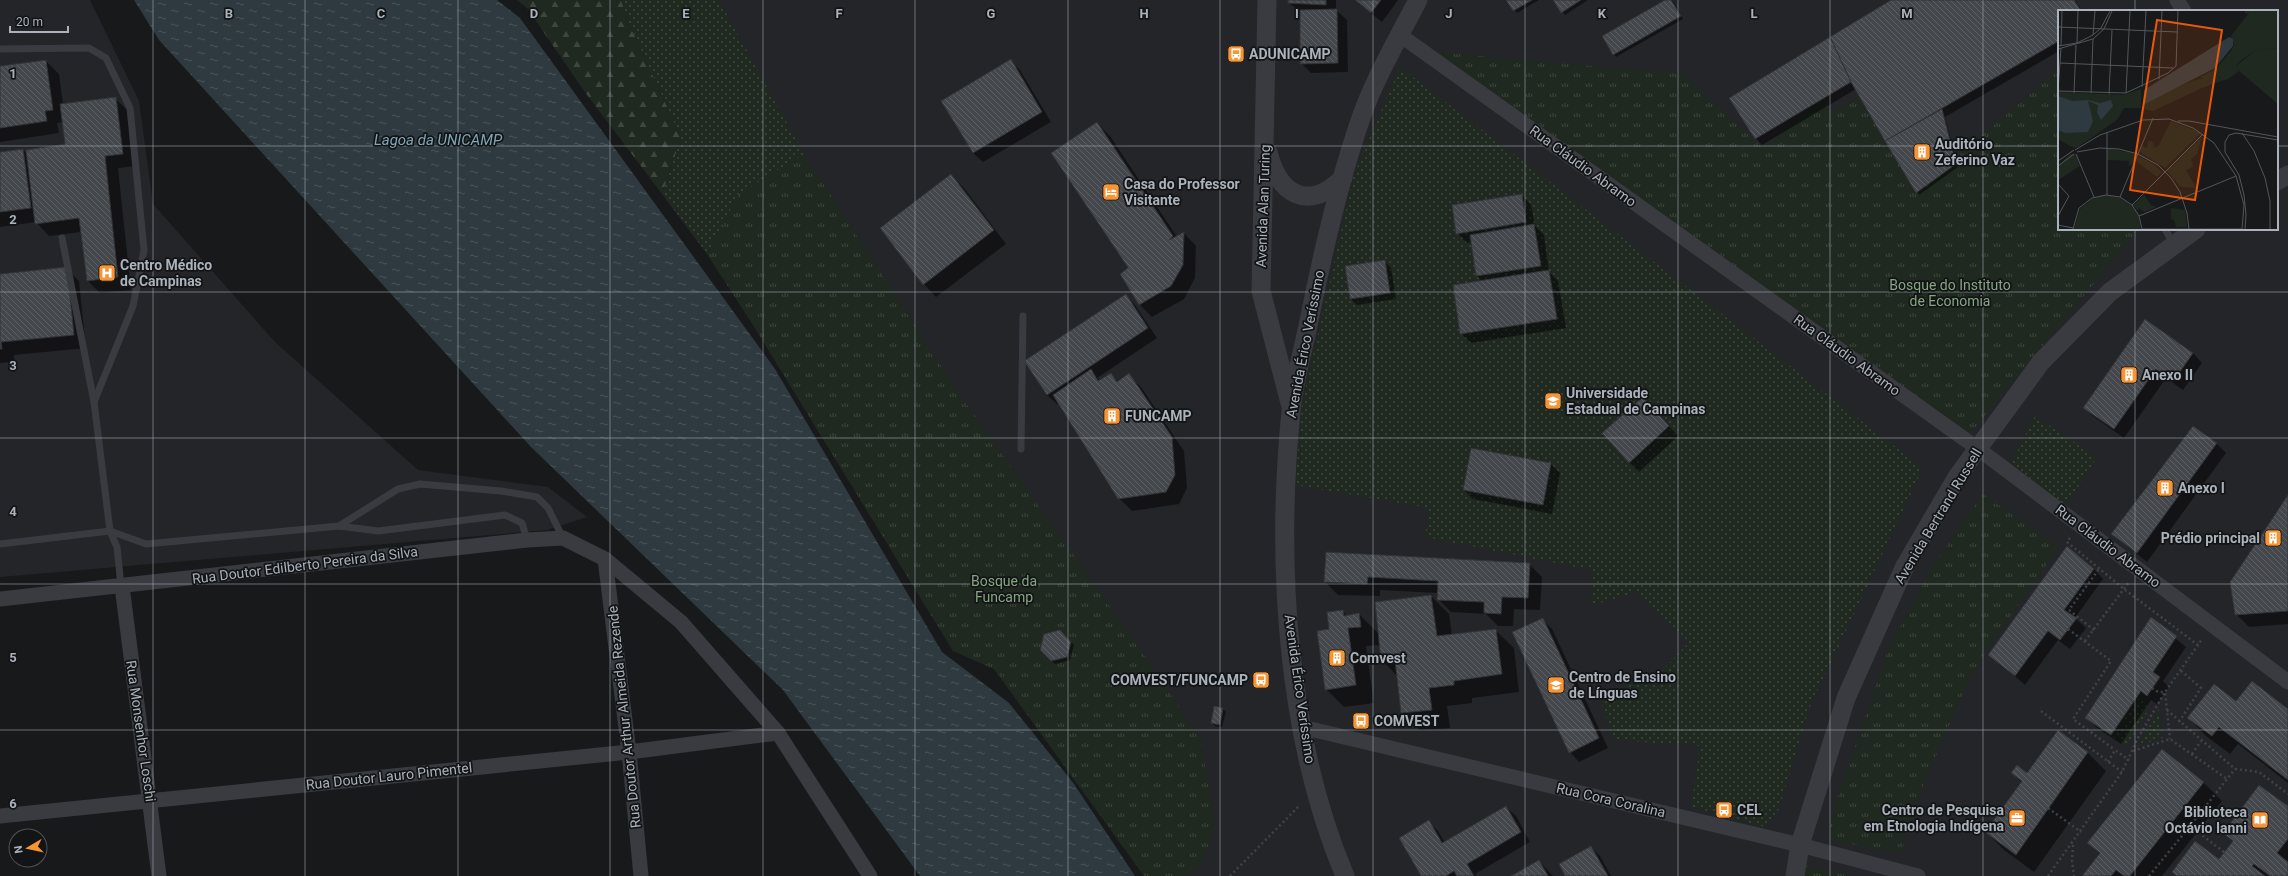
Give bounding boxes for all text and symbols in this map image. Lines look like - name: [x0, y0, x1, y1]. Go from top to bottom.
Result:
- text: B: [225, 6, 233, 21]
- text: C: [377, 6, 386, 21]
- text: D: [530, 6, 538, 21]
- text: E: [682, 6, 690, 21]
- text: F: [835, 6, 843, 21]
- text: G: [987, 6, 996, 21]
- text: H: [1139, 6, 1149, 21]
- text: I: [1295, 6, 1299, 21]
- text: J: [1445, 6, 1453, 21]
- text: K: [1598, 6, 1607, 21]
- text: L: [1750, 6, 1758, 21]
- text: M: [1901, 6, 1913, 21]
- scale bar: [10, 8, 68, 34]
- inset map: [2058, 10, 2278, 230]
- text: 20 m: [16, 15, 43, 29]
- bus stop icon: ADUNICAMP: [1226, 44, 1246, 64]
- place label: ADUNICAMP: [1249, 46, 1331, 62]
- text: 1: [9, 66, 17, 81]
- street label: Rua Cláudio Abramo: [1527, 122, 1639, 210]
- water label: Lagoa da UNICAMP: [374, 131, 503, 149]
- place label: Auditório Zeferino Vaz: [1935, 136, 2015, 168]
- building icon: Auditório Zeferino Vaz: [1912, 142, 1932, 162]
- street label: Avenida Alan Turing: [1253, 144, 1273, 268]
- place label: Casa do Professor Visitante: [1124, 176, 1240, 208]
- hotel icon: Casa do Professor Visitante: [1101, 182, 1121, 202]
- text: 2: [9, 212, 17, 227]
- place label: Centro Médico de Campinas: [120, 257, 212, 289]
- hospital icon: Centro Médico de Campinas: [97, 263, 117, 283]
- street label: Avenida Érico Veríssimo: [1282, 269, 1327, 419]
- park label: Bosque do Instituto de Economia: [1889, 277, 2011, 309]
- street label: Rua Cláudio Abramo: [1791, 311, 1903, 399]
- text: 3: [9, 358, 17, 373]
- building icon: Anexo II: [2119, 365, 2139, 385]
- place label: Anexo II: [2142, 367, 2193, 383]
- place label: Universidade Estadual de Campinas: [1566, 385, 1706, 417]
- school or university icon: Universidade Estadual de Campinas: [1543, 391, 1563, 411]
- building icon: FUNCAMP: [1102, 406, 1122, 426]
- place label: FUNCAMP: [1125, 408, 1192, 424]
- street label: Avenida Bertrand Russell: [1891, 445, 1985, 587]
- building icon: Anexo I: [2155, 478, 2175, 498]
- place label: Anexo I: [2178, 480, 2225, 496]
- street label: Rua Cláudio Abramo: [2052, 501, 2164, 591]
- text: 4: [9, 504, 17, 519]
- building icon: Prédio principal: [2263, 528, 2283, 548]
- place label: Prédio principal: [2161, 530, 2260, 546]
- street label: Rua Doutor Edilberto Pereira da Silva: [191, 543, 419, 587]
- park label: Bosque da Funcamp: [971, 573, 1037, 605]
- street label: Rua Doutor Arthur Almeida Rezende: [604, 605, 644, 829]
- street label: Avenida Érico Veríssimo: [1282, 613, 1319, 765]
- building icon: Comvest: [1327, 648, 1347, 668]
- text: 5: [9, 650, 17, 665]
- place label: Comvest: [1350, 650, 1406, 666]
- street label: Rua Monsenhor Loschi: [123, 659, 159, 803]
- place label: Centro de Ensino de Línguas: [1569, 669, 1676, 701]
- bus stop icon: COMVEST/FUNCAMP: [1251, 670, 1271, 690]
- place label: COMVEST/FUNCAMP: [1111, 672, 1248, 688]
- school or university icon: Centro de Ensino de Línguas: [1546, 675, 1566, 695]
- bus stop icon: COMVEST: [1351, 711, 1371, 731]
- place label: COMVEST: [1374, 713, 1440, 729]
- street label: Rua Doutor Lauro Pimentel: [305, 759, 473, 793]
- street label: Rua Cora Coralina: [1555, 780, 1667, 820]
- text: 6: [9, 796, 17, 811]
- bus stop icon: CEL: [1714, 800, 1734, 820]
- place label: CEL: [1737, 802, 1762, 818]
- place label: Centro de Pesquisa em Etnologia Indígena: [1864, 802, 2005, 834]
- place label: Biblioteca Octávio Ianni: [2165, 804, 2247, 836]
- office icon: Centro de Pesquisa em Etnologia Indígena: [2007, 808, 2027, 828]
- library icon: Biblioteca Octávio Ianni: [2250, 810, 2270, 830]
- north arrow: [8, 828, 48, 868]
- text: N: [12, 844, 26, 854]

